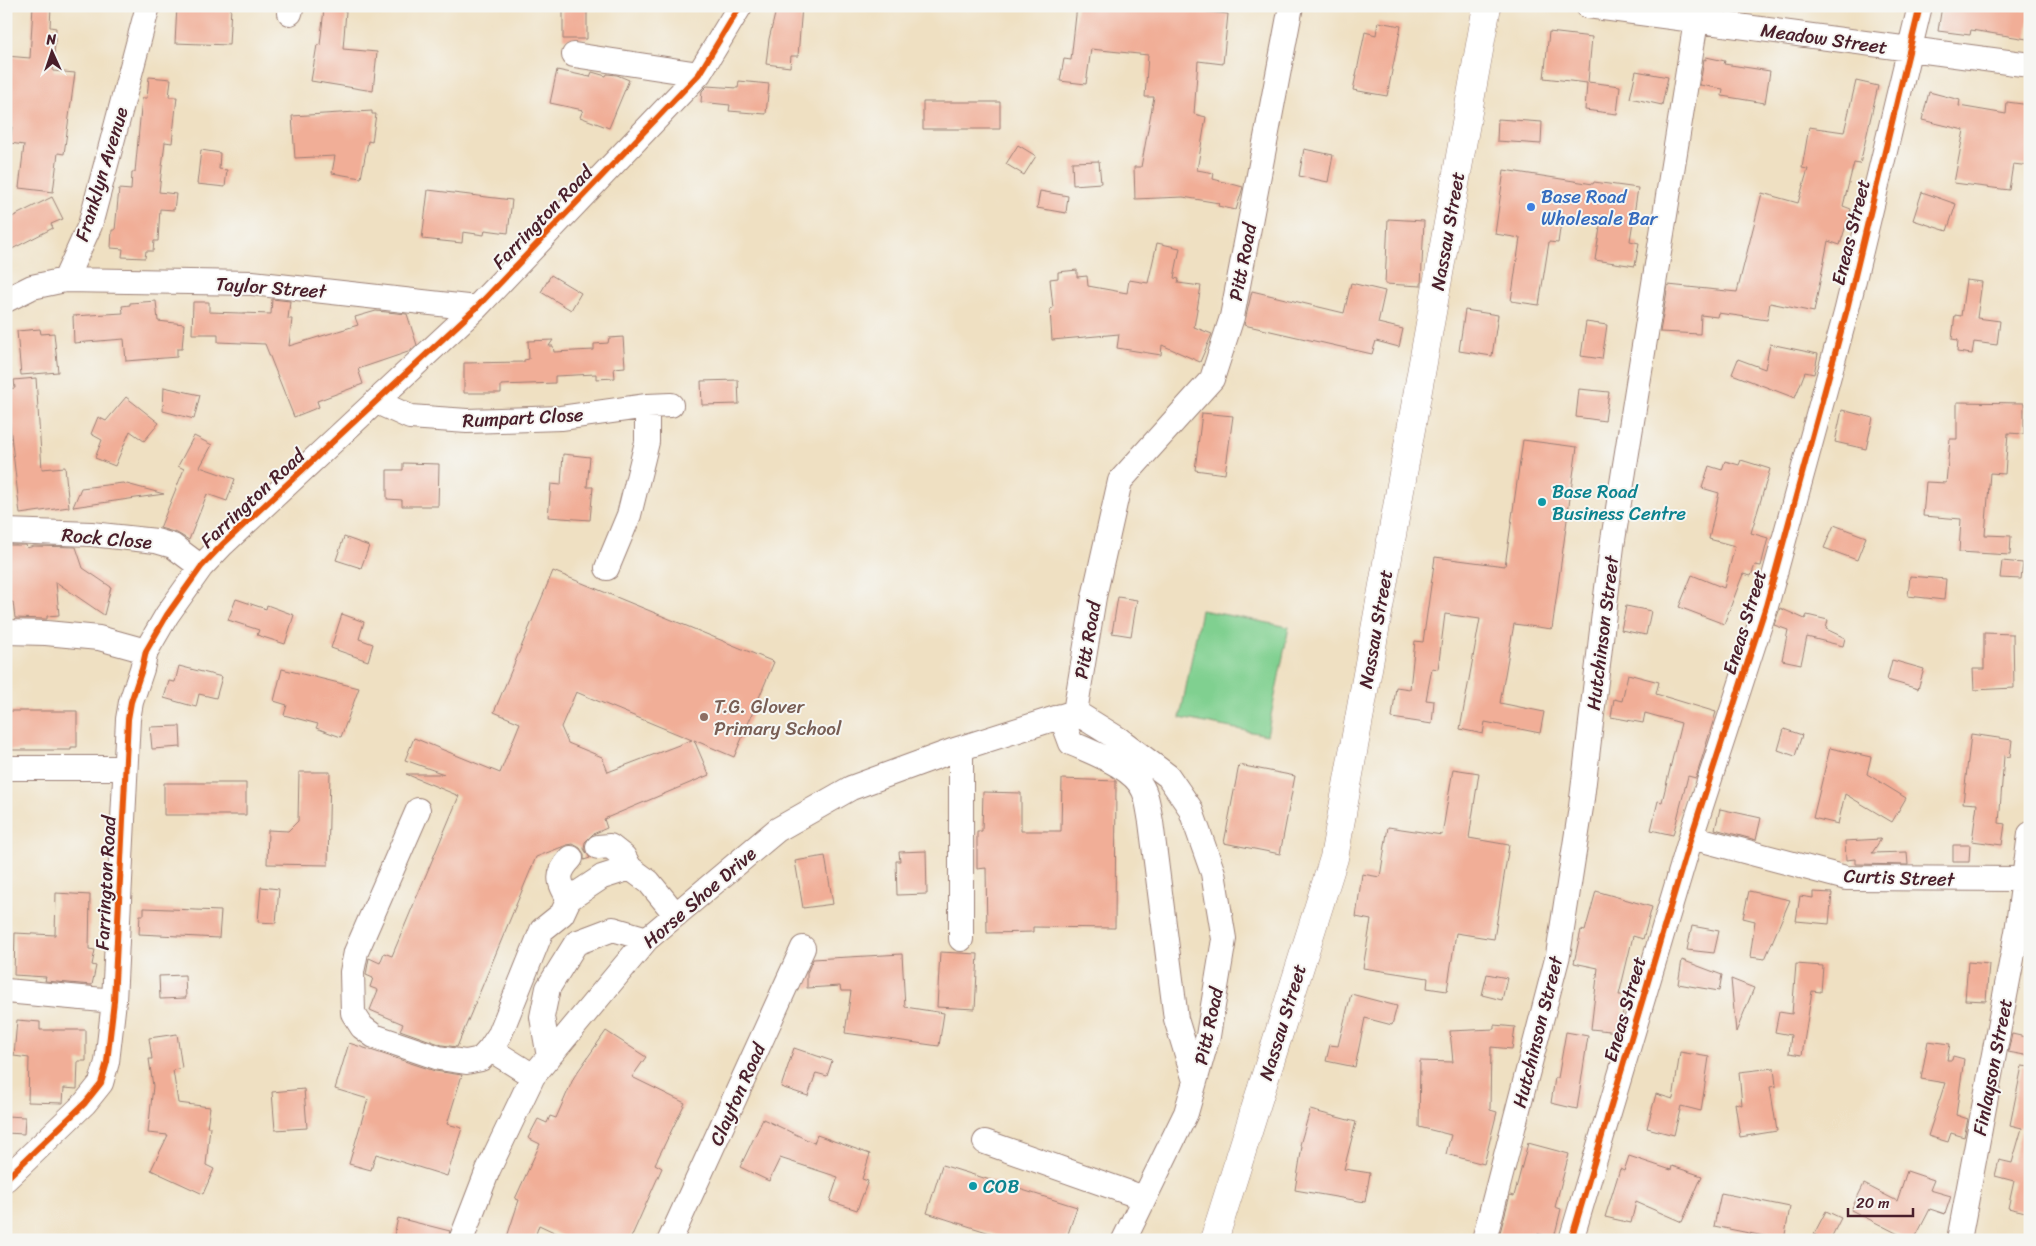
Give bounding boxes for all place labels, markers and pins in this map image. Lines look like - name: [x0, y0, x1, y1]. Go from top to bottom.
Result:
- place label: Base Road Wholesale Bar: [1541, 180, 1658, 235]
- marker: Base Road Wholesale Bar: [1525, 201, 1537, 213]
- place label: Base Road Business Centre: [1552, 475, 1686, 530]
- marker: Base Road Business Centre: [1536, 496, 1548, 508]
- place label: T.G. Glover Primary School: [714, 690, 842, 745]
- marker: T.G. Glover Primary School: [698, 711, 710, 723]
- place label: COB: [983, 1170, 1019, 1203]
- marker: COB: [967, 1180, 979, 1192]

